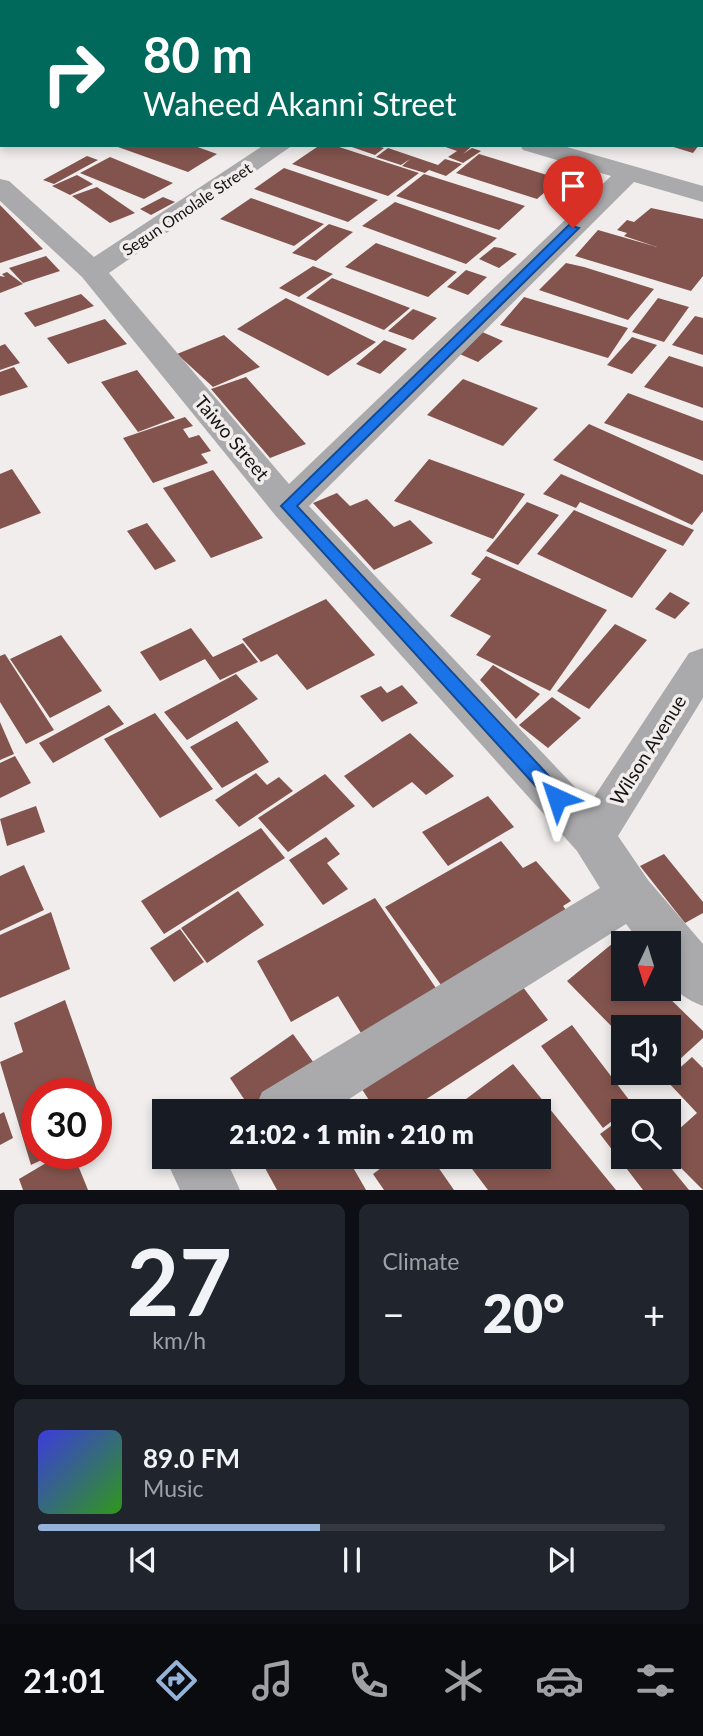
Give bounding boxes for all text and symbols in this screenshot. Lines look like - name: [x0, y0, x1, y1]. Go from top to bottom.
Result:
- text: 80 m: [143, 25, 253, 83]
- icon: right: [28, 28, 119, 119]
- text: Waheed Akanni Street: [143, 84, 457, 123]
- pin: [543, 156, 603, 228]
- street label: Segun Omolale Street: [118, 158, 255, 259]
- icon: arrive: [554, 167, 592, 205]
- street label: Taiwo Street: [190, 391, 275, 485]
- street label: Wilson Avenue: [605, 690, 691, 809]
- position arrow: [520, 761, 594, 835]
- north arrow: [611, 931, 681, 1001]
- map controls: [611, 931, 681, 1169]
- button: sound: [611, 1015, 681, 1085]
- speed limit sign: 30: [21, 1078, 112, 1169]
- button: search: [611, 1099, 681, 1169]
- text: 21:02 · 1 min · 210 m: [229, 1118, 474, 1150]
- text: 27: [126, 1226, 232, 1335]
- text: Climate: [383, 1247, 459, 1275]
- text: 20°: [483, 1282, 565, 1344]
- text: −: [383, 1291, 405, 1337]
- text: +: [643, 1291, 665, 1337]
- text: km/h: [152, 1326, 206, 1354]
- text: 89.0 FM: [143, 1442, 240, 1474]
- text: Music: [143, 1474, 203, 1502]
- icon: previous: [124, 1541, 162, 1579]
- icon: pause: [333, 1541, 371, 1579]
- icon: next: [542, 1541, 580, 1579]
- icon: directions: [152, 1656, 201, 1705]
- icon: music: [248, 1656, 297, 1705]
- icon: phone: [344, 1656, 393, 1705]
- icon: climate: [439, 1656, 488, 1705]
- icon: car: [535, 1656, 584, 1705]
- icon: filters: [631, 1656, 680, 1705]
- text: 21:01: [23, 1661, 106, 1700]

